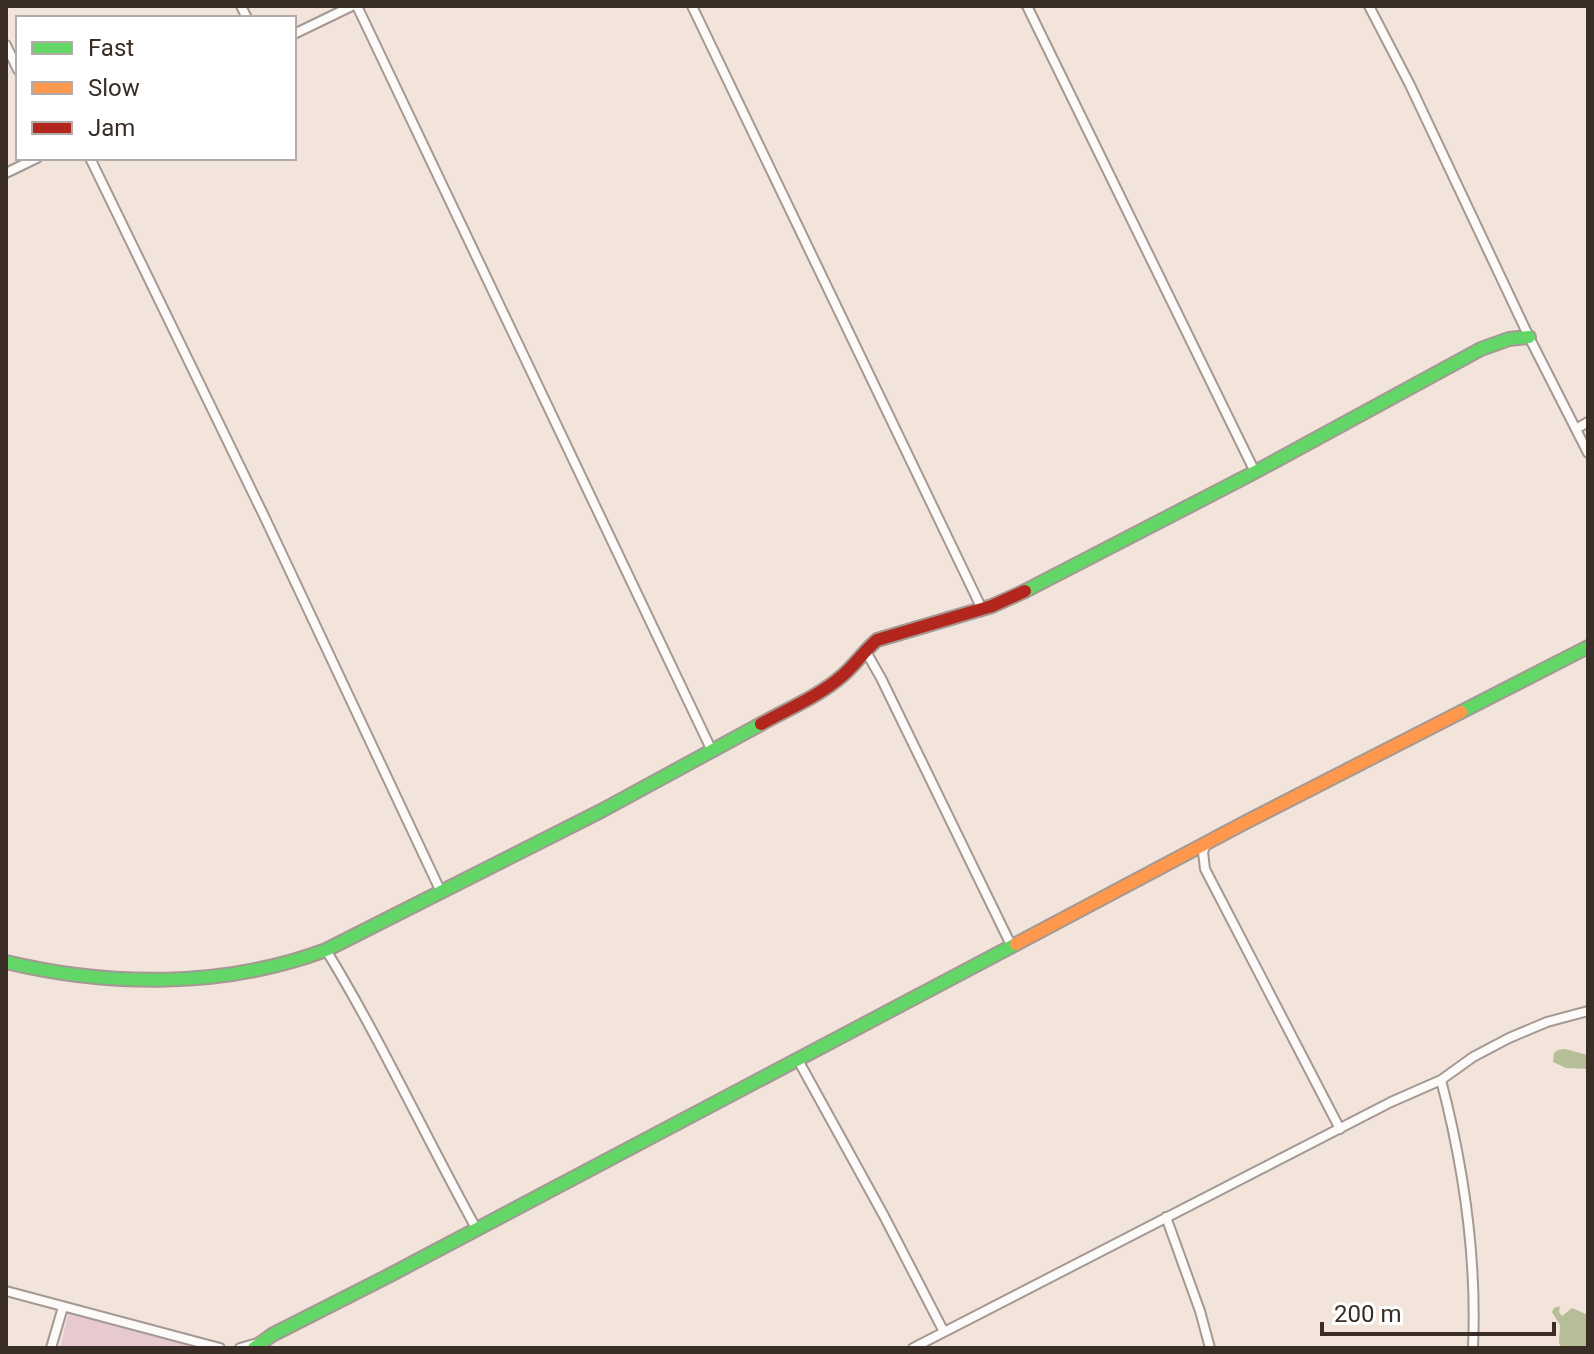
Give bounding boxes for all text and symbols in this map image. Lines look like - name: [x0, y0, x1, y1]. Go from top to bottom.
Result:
- legend: [16, 16, 296, 160]
- text: Fast: [88, 34, 134, 62]
- text: Slow: [88, 74, 140, 102]
- text: Jam: [88, 114, 135, 142]
- scale bar: [1322, 1286, 1554, 1336]
- text: 200 m: [1334, 1300, 1401, 1328]

